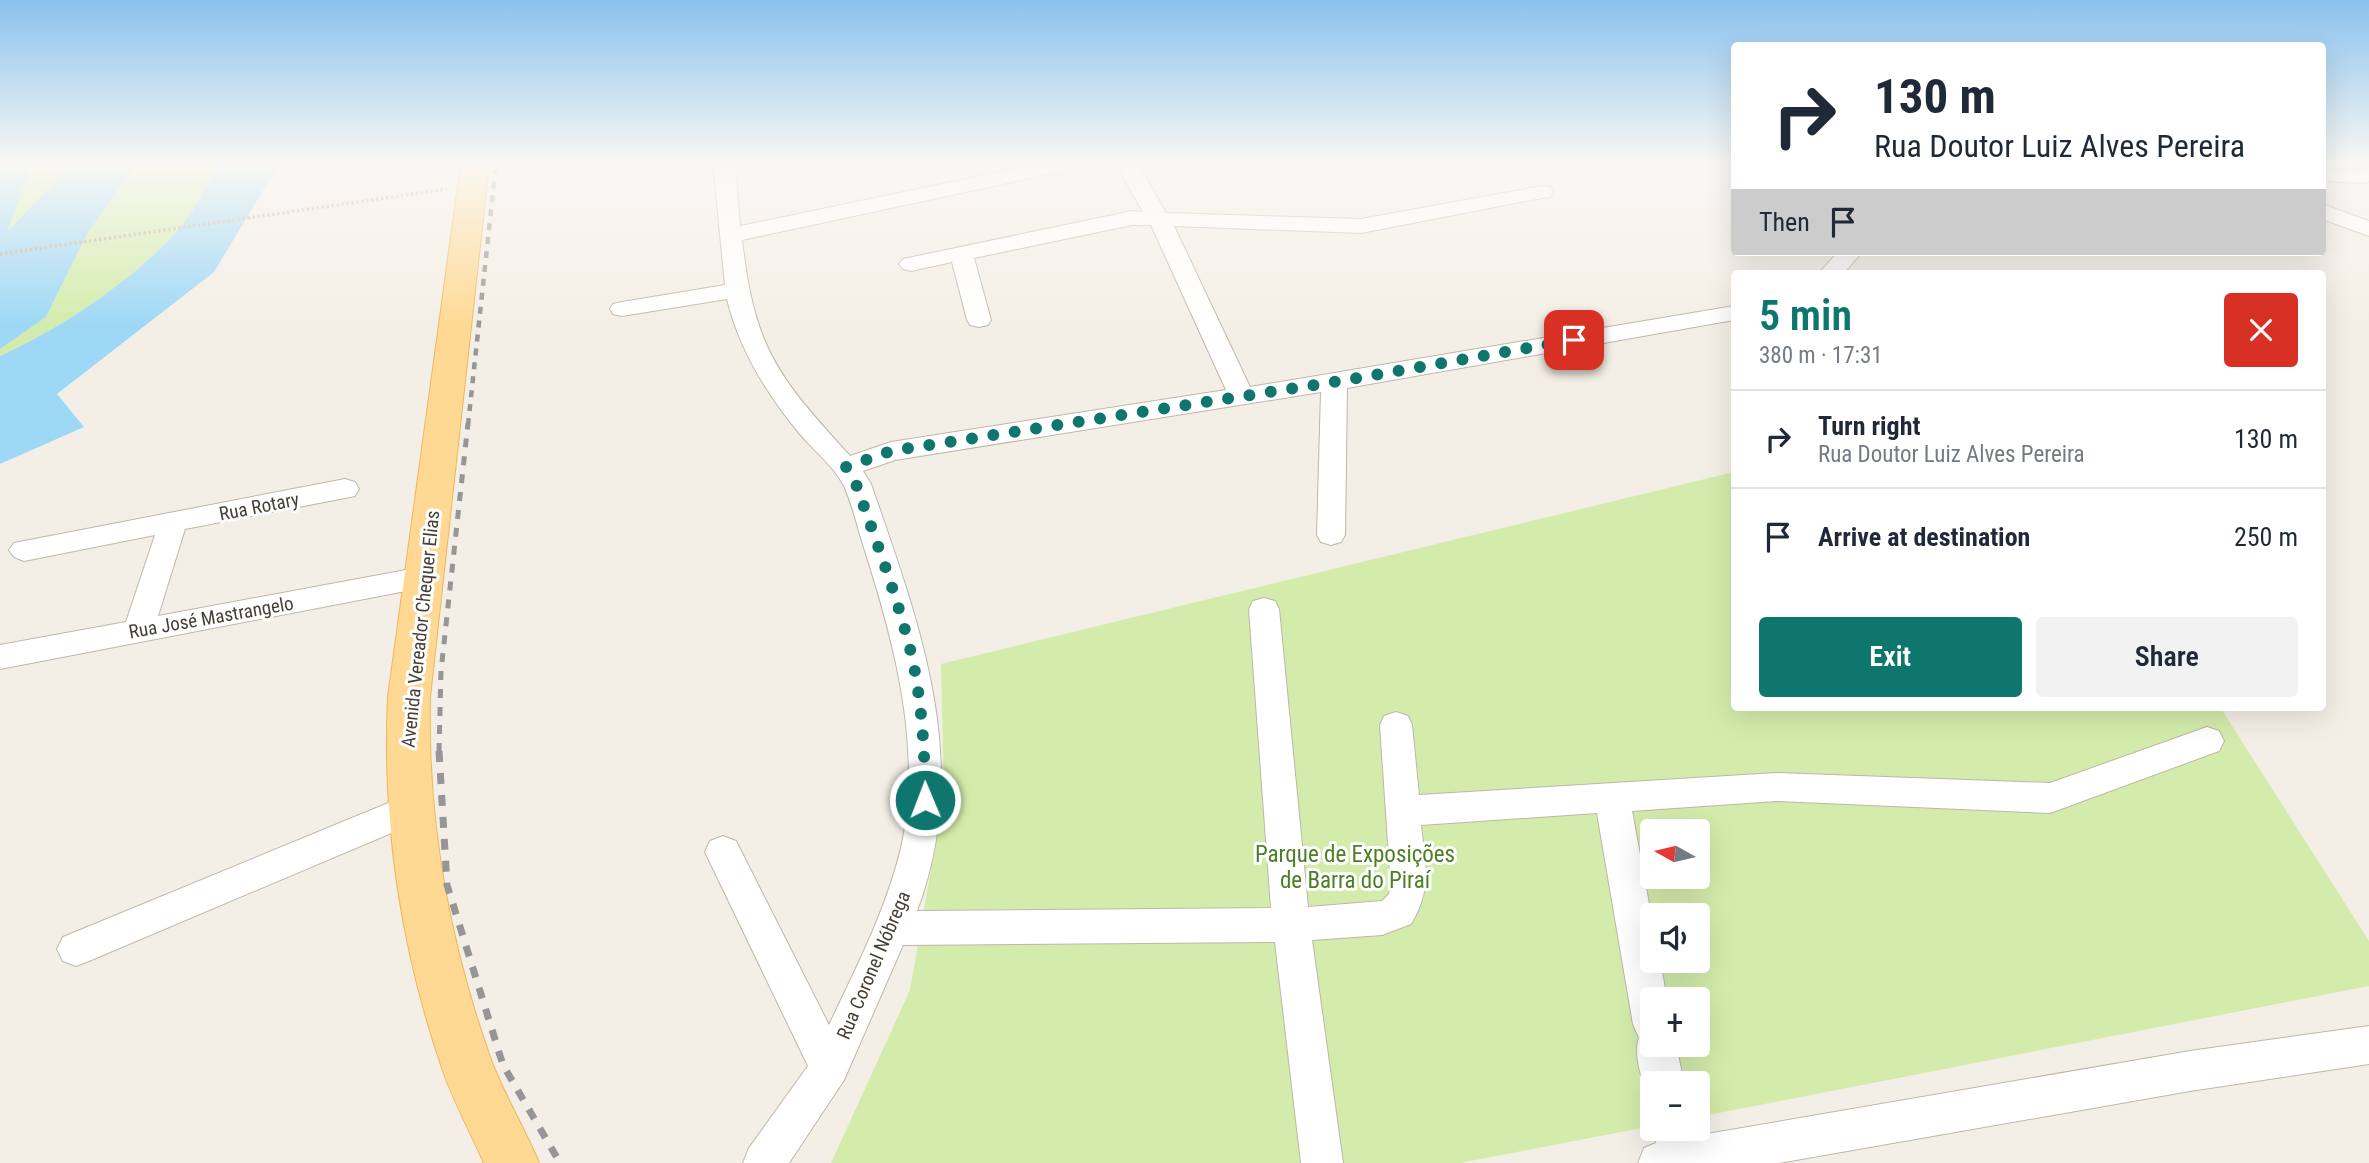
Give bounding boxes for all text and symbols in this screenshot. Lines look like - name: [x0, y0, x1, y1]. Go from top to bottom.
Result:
- text: 130 m: [1874, 68, 1996, 125]
- icon: right: [1759, 70, 1850, 161]
- text: Rua Doutor Luiz Alves Pereira: [1874, 127, 2245, 165]
- icon: arrive: [1824, 203, 1862, 241]
- text: Then: [1759, 207, 1810, 237]
- text: 5 min: [1759, 291, 1852, 340]
- button: close: [2224, 293, 2298, 367]
- pin: [1544, 310, 1604, 370]
- icon: arrive: [1555, 321, 1593, 359]
- text: 380 m · 17:31: [1759, 342, 1883, 369]
- text: Turn right: [1818, 411, 1920, 441]
- icon: right: [1759, 420, 1797, 458]
- text: 130 m: [2234, 424, 2298, 454]
- text: Rua Doutor Luiz Alves Pereira: [1818, 441, 2085, 468]
- street label: Rua Rotary: [217, 487, 301, 526]
- street label: Avenida Vereador Chequer Elias: [397, 509, 444, 749]
- icon: arrive: [1759, 518, 1797, 556]
- text: Arrive at destination: [1818, 522, 2030, 552]
- text: 250 m: [2234, 522, 2298, 552]
- street label: Rua José Mastrangelo: [127, 592, 295, 643]
- button: Exit: [1759, 617, 2022, 697]
- button: Share: [2036, 617, 2298, 697]
- position arrow: [888, 763, 962, 837]
- north arrow: [1640, 819, 1710, 889]
- map controls: [1640, 819, 1710, 1141]
- park label: Parque de Exposições de Barra do Piraí: [1255, 841, 1455, 894]
- street label: Rua Coronel Nóbrega: [832, 888, 915, 1043]
- button: sound: [1640, 903, 1710, 973]
- button: +: [1640, 987, 1710, 1057]
- button: −: [1640, 1071, 1710, 1141]

